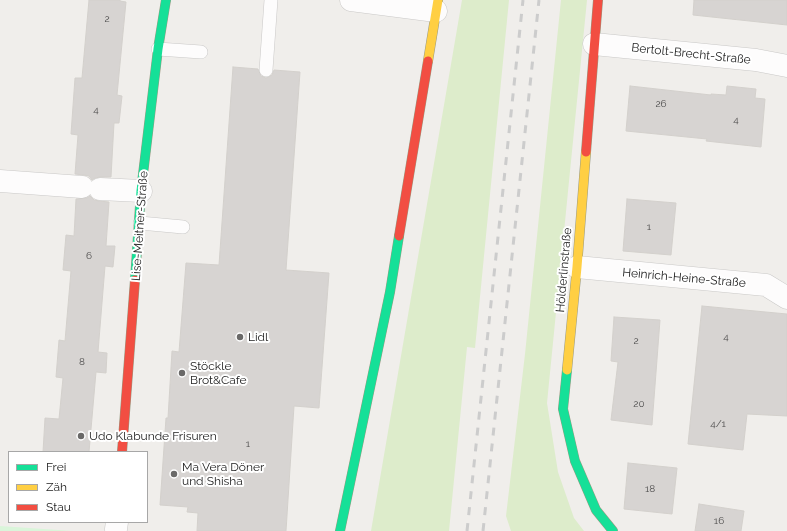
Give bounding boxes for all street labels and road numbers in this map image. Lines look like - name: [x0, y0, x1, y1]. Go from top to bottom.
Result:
- street label: Bertolt-Brecht-Straße: [631, 41, 751, 67]
- street label: Lise-Meitner-Straße: [129, 171, 151, 281]
- street label: Hölderlinstraße: [553, 227, 575, 313]
- street label: Heinrich-Heine-Straße: [622, 265, 746, 291]

